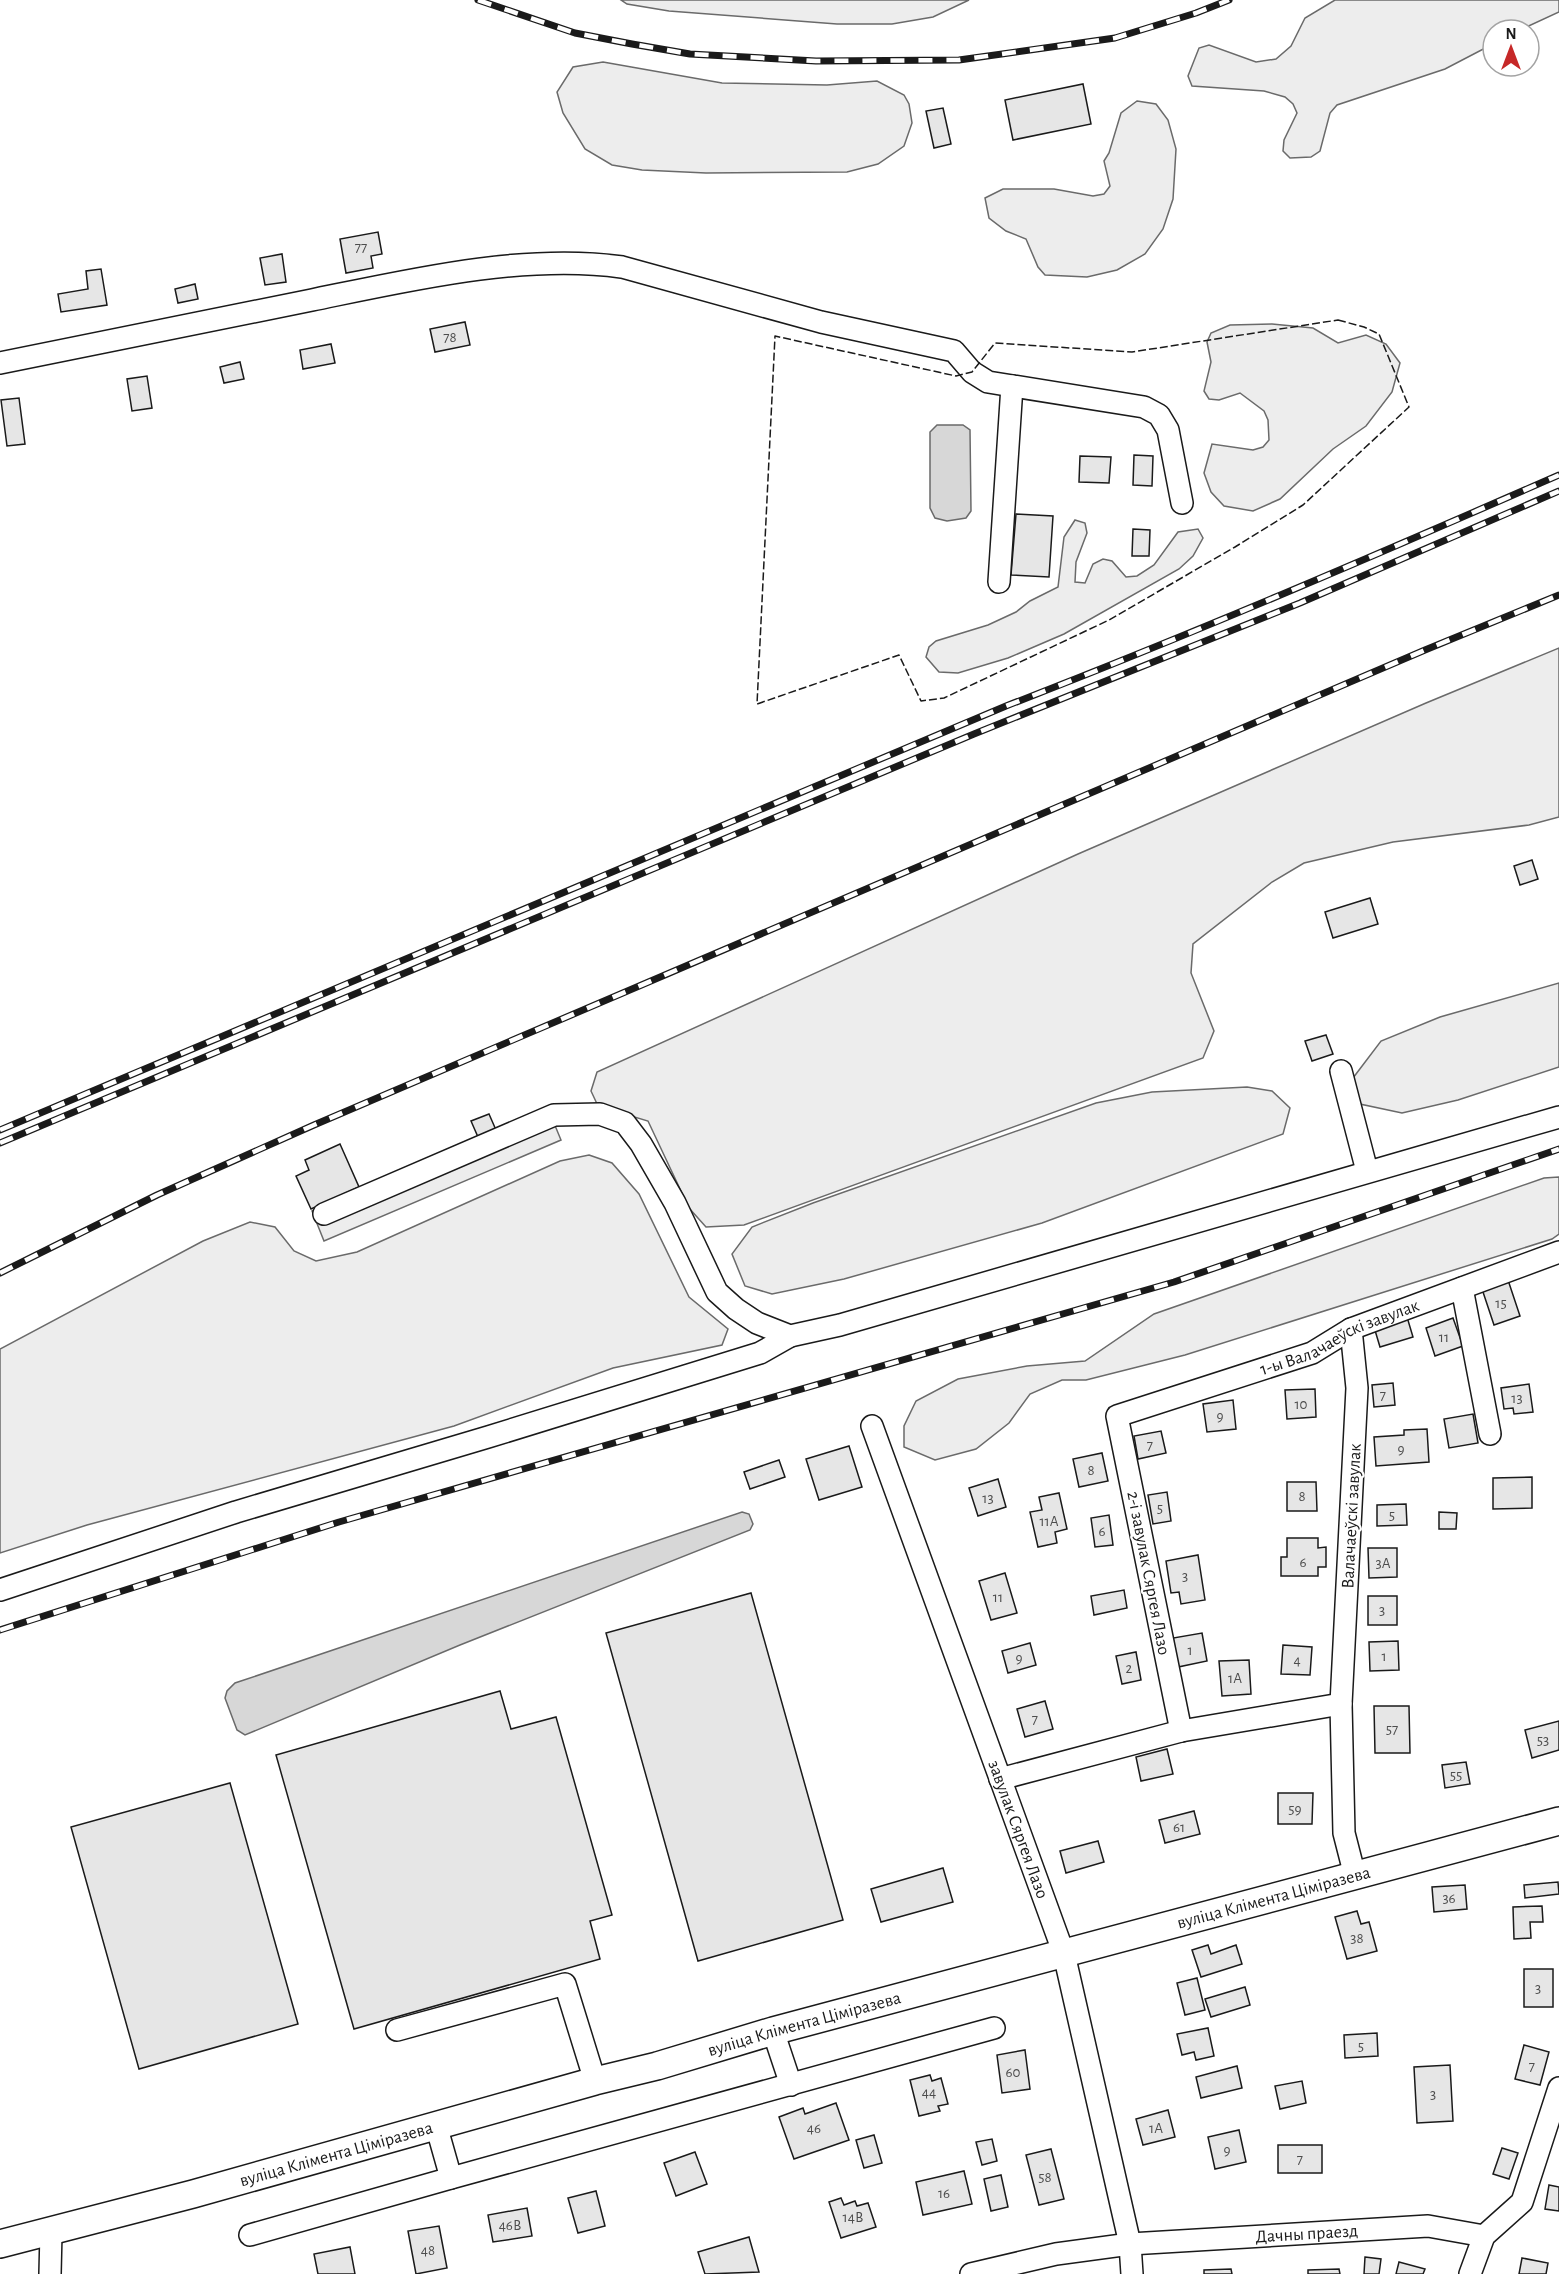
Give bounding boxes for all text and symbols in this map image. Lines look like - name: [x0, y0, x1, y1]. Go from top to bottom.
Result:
- north arrow: [1481, 18, 1541, 78]
- text: N: [1505, 26, 1517, 42]
- house number: 77: [355, 240, 367, 255]
- house number: 78: [443, 330, 457, 345]
- street label: 1-ы Валачаеўскі завулак: [1258, 1296, 1422, 1379]
- house number: 15: [1495, 1296, 1507, 1311]
- house number: 11: [1439, 1330, 1449, 1345]
- house number: 7: [1380, 1388, 1386, 1403]
- house number: 13: [1511, 1391, 1523, 1406]
- house number: 10: [1294, 1397, 1308, 1412]
- house number: 9: [1216, 1409, 1224, 1424]
- house number: 7: [1147, 1438, 1153, 1453]
- street label: Валачаеўскі завулак: [1339, 1442, 1365, 1589]
- house number: 9: [1397, 1442, 1405, 1457]
- house number: 8: [1087, 1463, 1095, 1478]
- house number: 8: [1298, 1489, 1306, 1504]
- street label: 2-і завулак Сяргея Лазо: [1123, 1490, 1173, 1657]
- house number: 13: [982, 1491, 994, 1506]
- house number: 5: [1157, 1501, 1163, 1516]
- house number: 5: [1389, 1508, 1395, 1523]
- house number: 11А: [1039, 1514, 1059, 1529]
- house number: 6: [1098, 1524, 1106, 1539]
- house number: 6: [1299, 1555, 1307, 1570]
- house number: 3А: [1375, 1556, 1391, 1571]
- house number: 3: [1182, 1569, 1188, 1584]
- house number: 11: [993, 1590, 1003, 1605]
- house number: 3: [1379, 1603, 1385, 1618]
- house number: 1: [1187, 1643, 1193, 1658]
- house number: 1: [1381, 1649, 1387, 1664]
- house number: 9: [1015, 1651, 1023, 1666]
- house number: 4: [1293, 1653, 1301, 1668]
- house number: 2: [1126, 1661, 1133, 1676]
- house number: 1А: [1228, 1671, 1242, 1686]
- house number: 7: [1032, 1712, 1038, 1727]
- house number: 57: [1386, 1722, 1398, 1737]
- house number: 53: [1537, 1733, 1549, 1748]
- street label: завулак Сяргея Лазо: [984, 1758, 1051, 1901]
- house number: 55: [1450, 1768, 1462, 1783]
- house number: 59: [1288, 1802, 1302, 1817]
- house number: 61: [1173, 1820, 1185, 1835]
- street label: вуліца Клімента Ціміразева: [1175, 1864, 1373, 1933]
- house number: 36: [1442, 1891, 1456, 1906]
- house number: 38: [1350, 1931, 1364, 1946]
- house number: 3: [1535, 1981, 1541, 1996]
- street label: вуліца Клімента Ціміразева: [706, 1989, 903, 2060]
- house number: 5: [1358, 2039, 1364, 2054]
- house number: 7: [1529, 2059, 1535, 2074]
- house number: 60: [1006, 2065, 1021, 2080]
- house number: 44: [922, 2085, 936, 2100]
- house number: 3: [1430, 2087, 1436, 2102]
- street label: вуліца Клімента Ціміразева: [238, 2119, 435, 2190]
- house number: 46: [807, 2121, 821, 2136]
- house number: 1А: [1149, 2121, 1163, 2136]
- house number: 9: [1223, 2143, 1231, 2158]
- house number: 7: [1297, 2152, 1303, 2167]
- house number: 58: [1038, 2170, 1052, 2185]
- house number: 16: [938, 2186, 950, 2201]
- house number: 14В: [843, 2210, 863, 2225]
- house number: 46В: [499, 2218, 521, 2233]
- street label: Дачны праезд: [1255, 2222, 1359, 2246]
- house number: 48: [421, 2243, 435, 2258]

